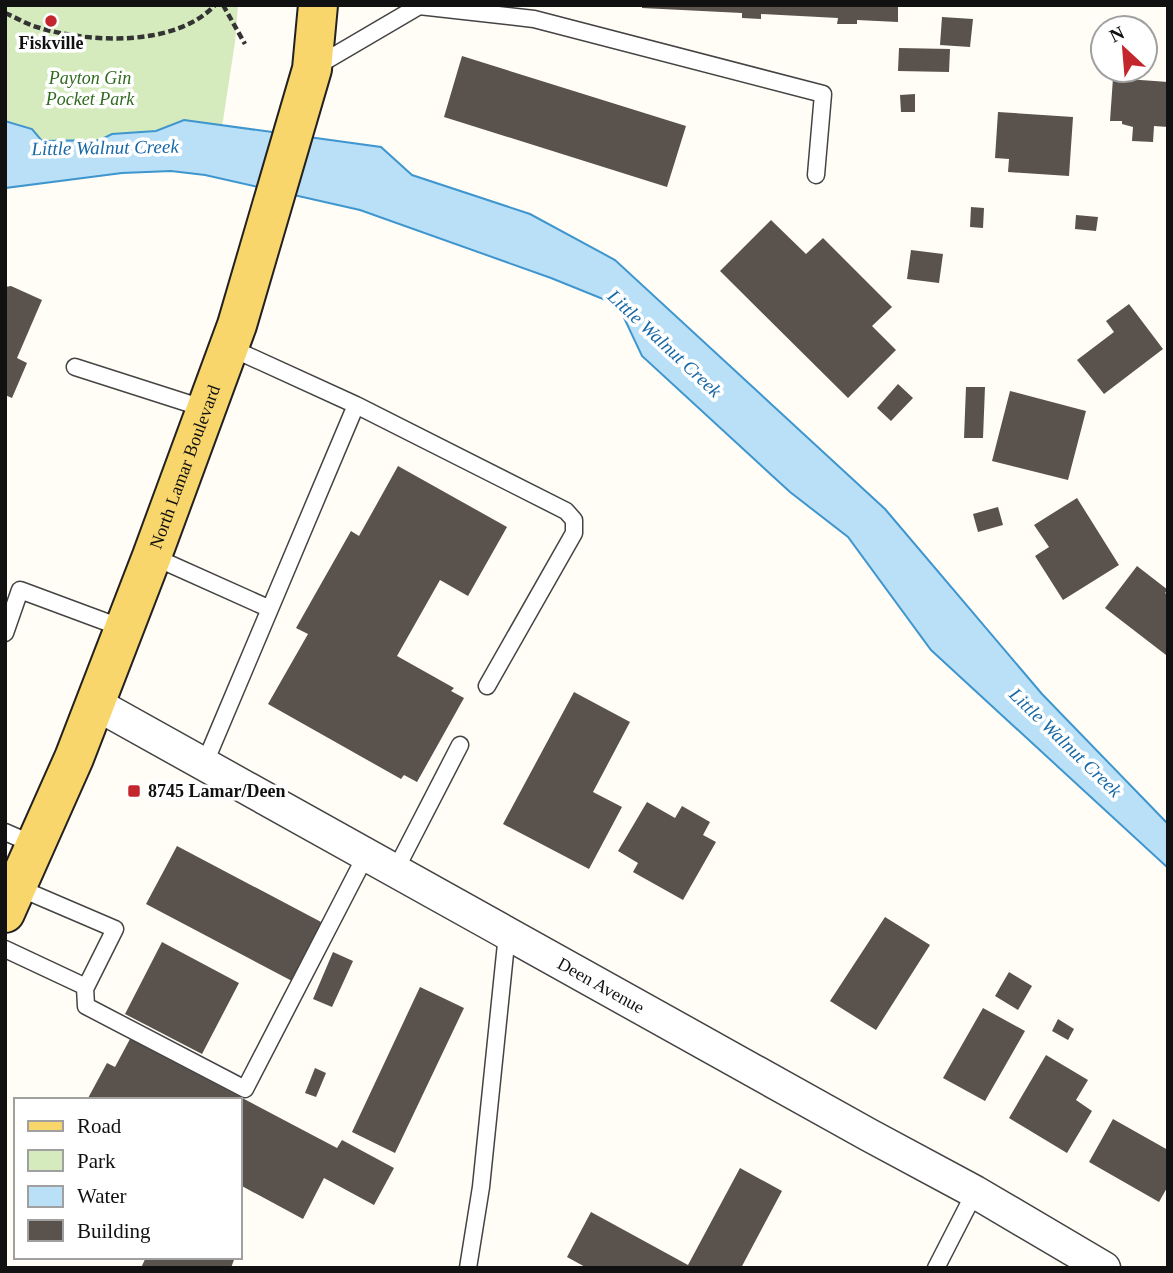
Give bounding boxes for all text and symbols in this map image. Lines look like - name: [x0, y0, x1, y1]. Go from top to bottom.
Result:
- marker: Fiskville: [43, 13, 59, 29]
- north arrow: [1089, 14, 1159, 84]
- text: N: [1106, 22, 1128, 47]
- place label: Fiskville: [18, 33, 84, 53]
- park label: Payton Gin Pocket Park: [45, 68, 135, 109]
- water label: Little Walnut Creek: [30, 136, 179, 159]
- water label: Little Walnut Creek: [603, 285, 726, 402]
- street label: North Lamar Boulevard: [145, 382, 224, 552]
- water label: Little Walnut Creek: [1005, 683, 1126, 802]
- place label: 8745 Lamar/Deen: [148, 781, 285, 801]
- marker: 8745 Lamar/Deen: [126, 783, 142, 799]
- street label: Deen Avenue: [554, 953, 648, 1018]
- legend: [14, 1098, 242, 1259]
- text: Road: [77, 1114, 122, 1138]
- text: Park: [77, 1149, 116, 1173]
- text: Water: [77, 1184, 127, 1208]
- text: Building: [77, 1219, 151, 1243]

